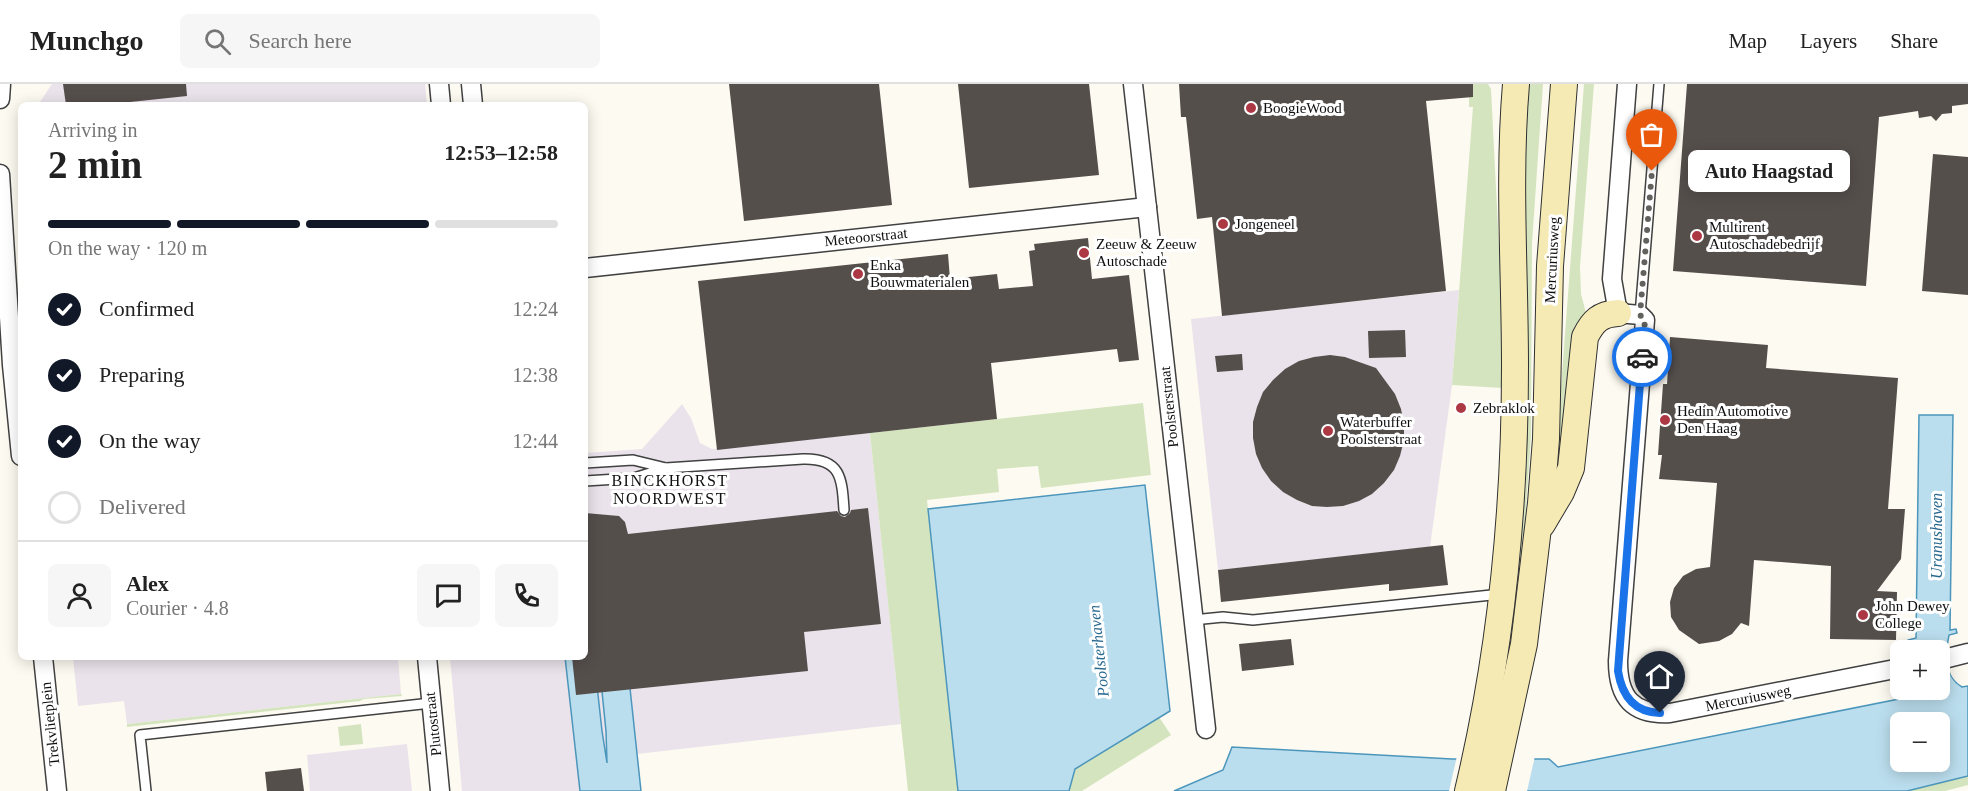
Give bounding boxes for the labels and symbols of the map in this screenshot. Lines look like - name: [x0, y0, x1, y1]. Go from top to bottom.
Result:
- place label: BoogieWood: [1263, 100, 1342, 116]
- marker: BoogieWood: [1244, 101, 1258, 115]
- pin: [1626, 109, 1677, 171]
- callout: Auto Haagstad: [1688, 150, 1850, 192]
- place label: Jongeneel: [1235, 216, 1295, 232]
- street label: Mercuriusweg: [1542, 216, 1562, 304]
- marker: Jongeneel: [1216, 217, 1230, 231]
- place label: Multirent Autoschadebedrijf: [1709, 219, 1820, 252]
- street label: Meteoorstraat: [824, 225, 909, 249]
- marker: Multirent Autoschadebedrijf: [1690, 229, 1704, 243]
- place label: Zeeuw & Zeeuw Autoschade: [1096, 236, 1197, 269]
- marker: Zeeuw & Zeeuw Autoschade: [1077, 246, 1091, 260]
- place label: Enka Bouwmaterialen: [870, 257, 970, 290]
- marker: Enka Bouwmaterialen: [851, 267, 865, 281]
- courier: [1612, 327, 1672, 387]
- street label: Poolsterstraat: [1157, 365, 1181, 448]
- place label: Zebraklok: [1473, 400, 1535, 416]
- marker: Zebraklok: [1454, 401, 1468, 415]
- place label: Hedin Automotive Den Haag: [1677, 403, 1789, 436]
- marker: Hedin Automotive Den Haag: [1658, 413, 1672, 427]
- place label: Waterbuffer Poolsterstraat: [1340, 414, 1422, 447]
- marker: Waterbuffer Poolsterstraat: [1321, 424, 1335, 438]
- district label: BINCKHORST NOORDWEST: [611, 472, 729, 507]
- water label: Uranushaven: [1928, 493, 1945, 579]
- place label: John Dewey College: [1875, 598, 1950, 631]
- water label: Poolsterhaven: [1085, 604, 1112, 699]
- marker: John Dewey College: [1856, 608, 1870, 622]
- pin: [1634, 651, 1685, 713]
- street label: Trekvlietplein: [38, 681, 62, 767]
- street label: Mercuriusweg: [1704, 682, 1793, 714]
- street label: Plutostraat: [422, 690, 444, 757]

